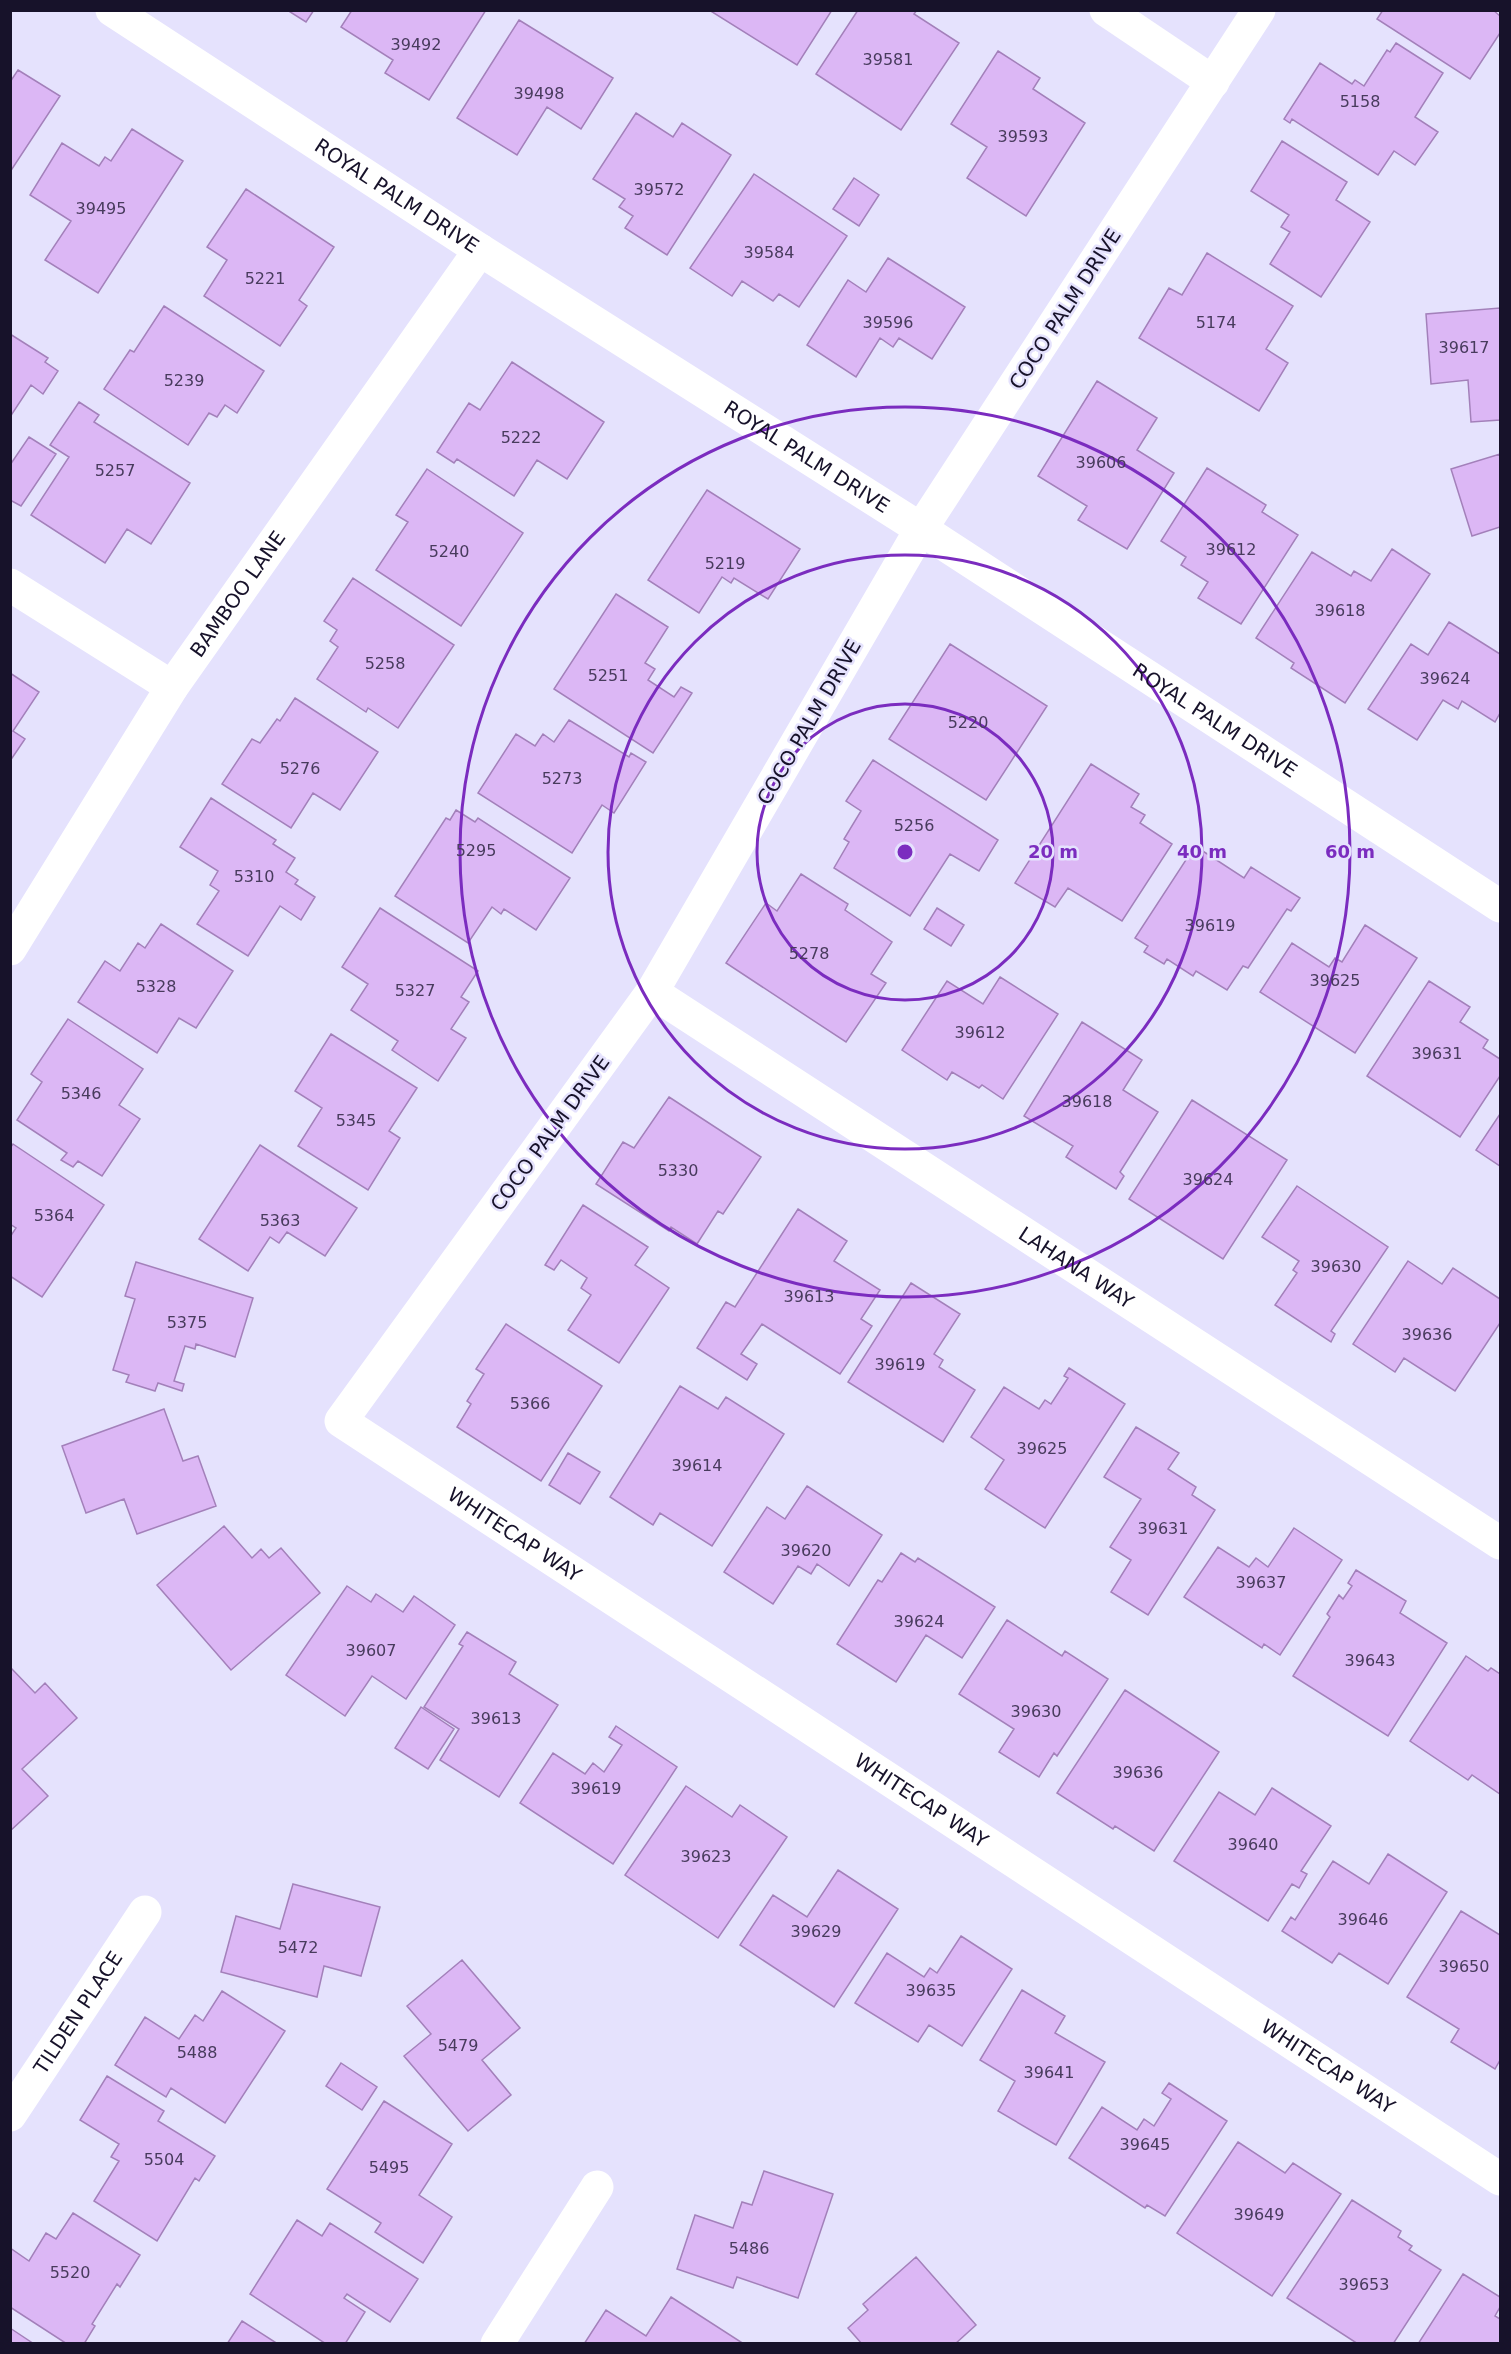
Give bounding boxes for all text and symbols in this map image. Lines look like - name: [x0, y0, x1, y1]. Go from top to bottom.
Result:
- house number: 39492: [391, 35, 441, 54]
- house number: 39581: [863, 50, 913, 69]
- house number: 39498: [514, 84, 564, 103]
- house number: 5158: [1340, 92, 1380, 111]
- house number: 39593: [998, 127, 1048, 146]
- street label: ROYAL PALM DRIVE: [310, 133, 483, 258]
- house number: 39572: [634, 180, 684, 199]
- house number: 39495: [76, 199, 126, 218]
- street label: COCO PALM DRIVE: [1004, 224, 1126, 394]
- house number: 39584: [744, 243, 794, 262]
- house number: 5221: [245, 269, 285, 288]
- house number: 39596: [863, 313, 913, 332]
- house number: 5174: [1196, 313, 1236, 332]
- house number: 39617: [1439, 338, 1489, 357]
- house number: 5239: [164, 371, 204, 390]
- street label: ROYAL PALM DRIVE: [720, 395, 894, 518]
- house number: 5222: [501, 428, 541, 447]
- house number: 39606: [1076, 453, 1126, 472]
- house number: 5257: [95, 461, 135, 480]
- street label: BAMBOO LANE: [185, 526, 290, 662]
- house number: 39612: [1206, 540, 1256, 559]
- house number: 5240: [429, 542, 469, 561]
- house number: 5219: [705, 554, 745, 573]
- house number: 39618: [1315, 601, 1365, 620]
- street label: COCO PALM DRIVE: [752, 635, 866, 809]
- house number: 5258: [365, 654, 405, 673]
- street label: ROYAL PALM DRIVE: [1128, 658, 1302, 783]
- house number: 5251: [588, 666, 628, 685]
- house number: 39624: [1420, 669, 1470, 688]
- house number: 5220: [948, 713, 988, 732]
- house number: 5276: [280, 759, 320, 778]
- house number: 5273: [542, 769, 582, 788]
- house number: 5256: [894, 816, 934, 835]
- house number: 5295: [456, 841, 496, 860]
- text: 20 m: [1028, 841, 1078, 862]
- text: 40 m: [1177, 841, 1227, 862]
- text: 60 m: [1325, 841, 1375, 862]
- centre of rings: [895, 842, 915, 862]
- house number: 5310: [234, 867, 274, 886]
- house number: 39619: [1185, 916, 1235, 935]
- house number: 5278: [789, 944, 829, 963]
- house number: 39625: [1310, 971, 1360, 990]
- house number: 5328: [136, 977, 176, 996]
- house number: 5327: [395, 981, 435, 1000]
- house number: 39612: [955, 1023, 1005, 1042]
- house number: 39631: [1412, 1044, 1462, 1063]
- street label: COCO PALM DRIVE: [485, 1050, 615, 1216]
- house number: 5346: [61, 1084, 101, 1103]
- house number: 39618: [1062, 1092, 1112, 1111]
- house number: 5345: [336, 1111, 376, 1130]
- house number: 5330: [658, 1161, 698, 1180]
- house number: 39624: [1183, 1170, 1233, 1189]
- house number: 5364: [34, 1206, 74, 1225]
- house number: 5363: [260, 1211, 300, 1230]
- street label: LAHANA WAY: [1014, 1222, 1139, 1314]
- house number: 39630: [1311, 1257, 1361, 1276]
- house number: 39613: [784, 1287, 834, 1306]
- house number: 5375: [167, 1313, 207, 1332]
- house number: 39636: [1402, 1325, 1452, 1344]
- house number: 39619: [875, 1355, 925, 1374]
- house number: 5366: [510, 1394, 550, 1413]
- house number: 39625: [1017, 1439, 1067, 1458]
- house number: 39614: [672, 1456, 722, 1475]
- street label: WHITECAP WAY: [443, 1482, 586, 1587]
- house number: 39631: [1138, 1519, 1188, 1538]
- house number: 39620: [781, 1541, 831, 1560]
- house number: 39637: [1236, 1573, 1286, 1592]
- house number: 39624: [894, 1612, 944, 1631]
- house number: 39607: [346, 1641, 396, 1660]
- house number: 39643: [1345, 1651, 1395, 1670]
- house number: 39630: [1011, 1702, 1061, 1721]
- house number: 39613: [471, 1709, 521, 1728]
- street label: WHITECAP WAY: [850, 1748, 993, 1853]
- house number: 39636: [1113, 1763, 1163, 1782]
- house number: 39619: [571, 1779, 621, 1798]
- house number: 39640: [1228, 1835, 1278, 1854]
- house number: 39623: [681, 1847, 731, 1866]
- house number: 39646: [1338, 1910, 1388, 1929]
- house number: 39629: [791, 1922, 841, 1941]
- house number: 5472: [278, 1938, 318, 1957]
- street label: TILDEN PLACE: [28, 1947, 127, 2079]
- house number: 39650: [1439, 1957, 1489, 1976]
- house number: 39635: [906, 1981, 956, 2000]
- street label: WHITECAP WAY: [1257, 2014, 1400, 2119]
- house number: 5479: [438, 2036, 478, 2055]
- house number: 5488: [177, 2043, 217, 2062]
- house number: 39641: [1024, 2063, 1074, 2082]
- house number: 39645: [1120, 2135, 1170, 2154]
- house number: 5504: [144, 2150, 184, 2169]
- house number: 5495: [369, 2158, 409, 2177]
- house number: 39649: [1234, 2205, 1284, 2224]
- house number: 5486: [729, 2239, 769, 2258]
- house number: 5520: [50, 2263, 90, 2282]
- house number: 39653: [1339, 2275, 1389, 2294]

